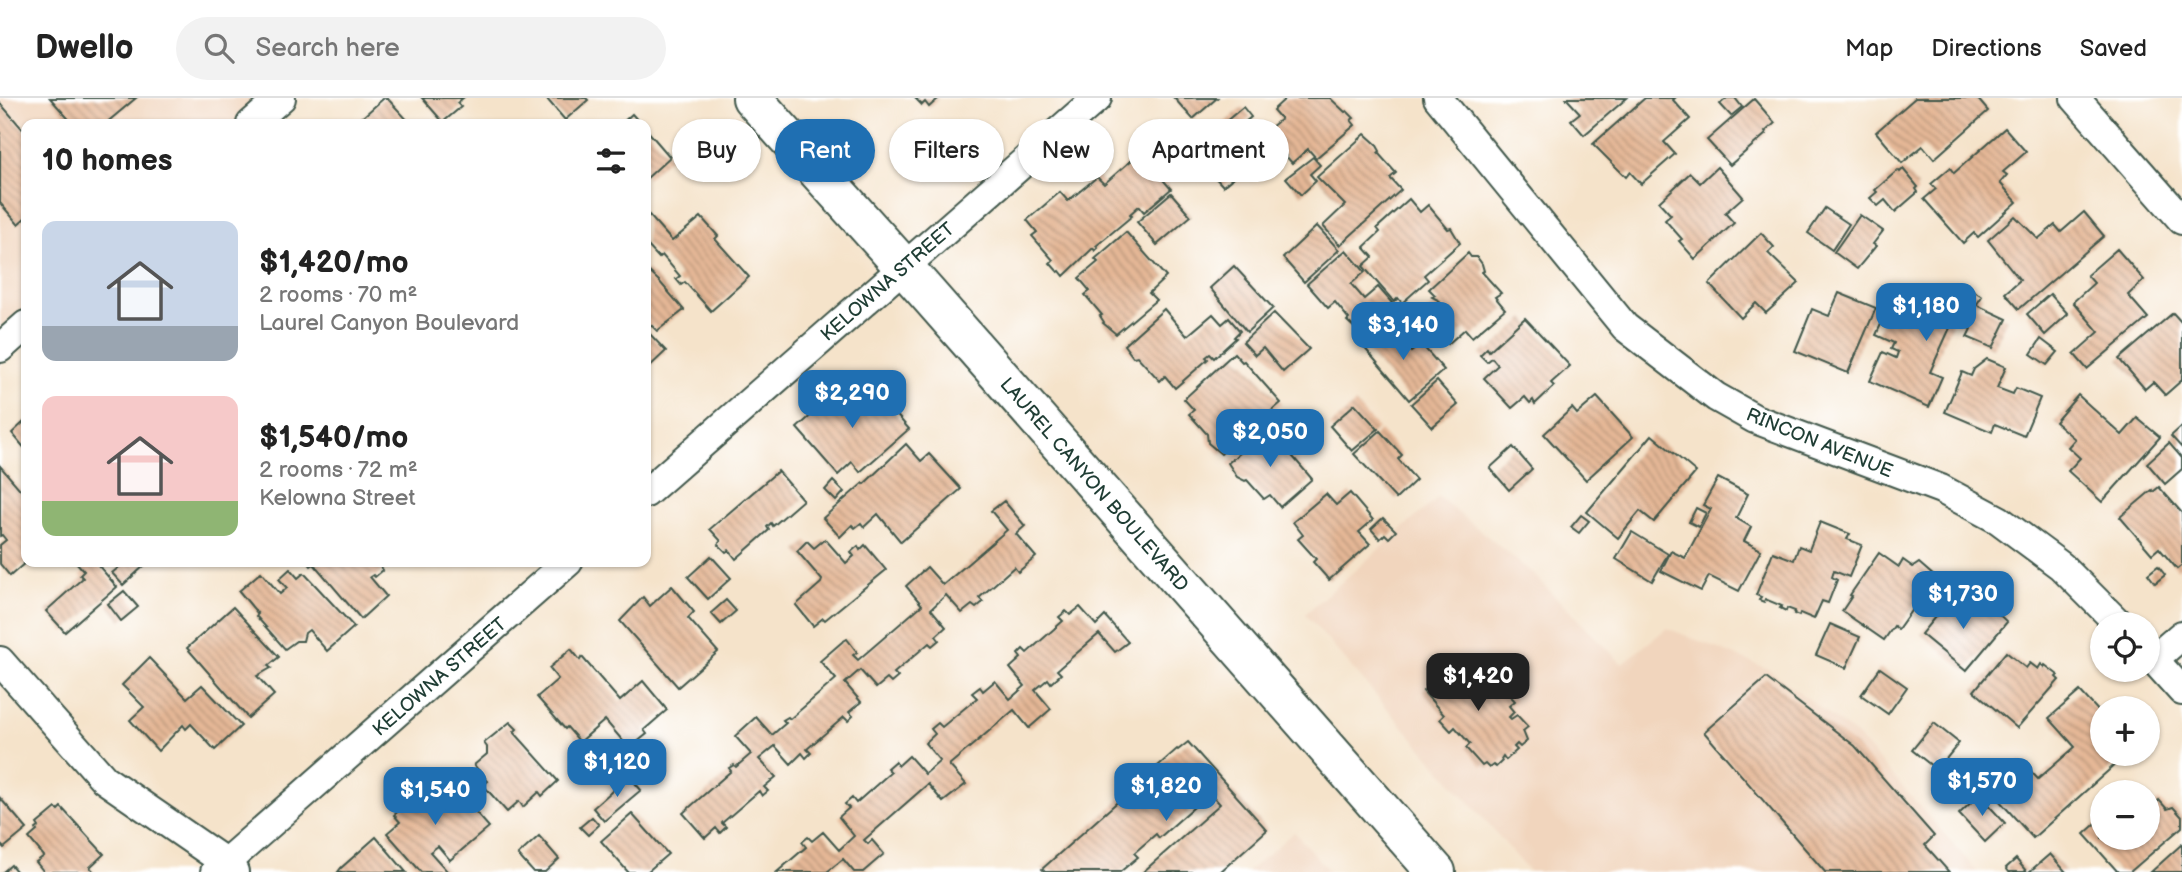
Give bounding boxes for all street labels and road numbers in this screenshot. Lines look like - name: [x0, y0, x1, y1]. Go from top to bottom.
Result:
- street label: KELOWNA STREET: [816, 217, 960, 346]
- street label: LAUREL CANYON BOULEVARD: [995, 373, 1193, 597]
- street label: RINCON AVENUE: [1743, 403, 1896, 483]
- street label: KELOWNA STREET: [368, 612, 512, 741]

